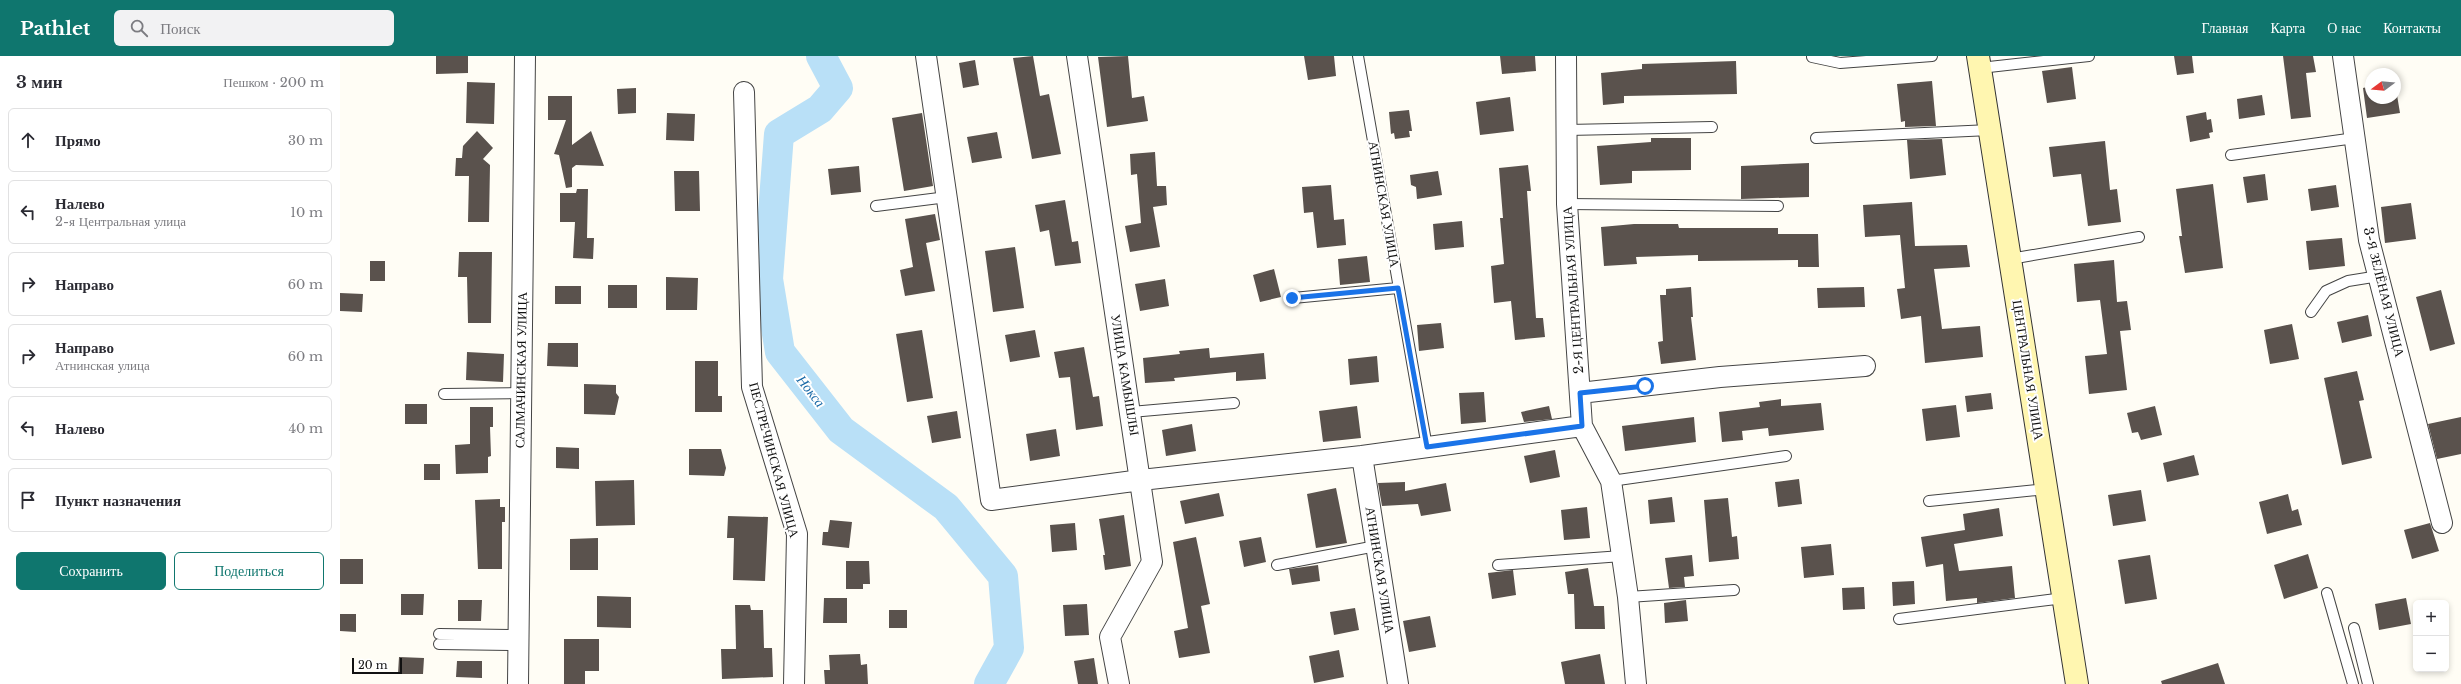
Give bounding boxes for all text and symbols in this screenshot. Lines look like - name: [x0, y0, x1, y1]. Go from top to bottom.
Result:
- search box: [114, 10, 394, 46]
- text: Pathlet: [20, 17, 90, 40]
- icon: search: [128, 17, 150, 39]
- text: Поиск: [160, 19, 201, 38]
- text: Главная: [2201, 19, 2248, 37]
- text: Карта: [2270, 19, 2305, 37]
- text: О нас: [2327, 19, 2361, 37]
- text: Контакты: [2383, 19, 2441, 37]
- north arrow: [2365, 68, 2401, 104]
- text: 3 мин: [16, 72, 63, 93]
- text: Пешком · 200 m: [223, 74, 324, 91]
- icon: ahead: [17, 129, 39, 151]
- text: Прямо: [55, 131, 101, 150]
- text: 30 m: [288, 132, 323, 149]
- street label: АТНИНСКАЯ УЛИЦА: [1364, 139, 1404, 269]
- text: Налево: [55, 194, 105, 213]
- icon: left: [17, 201, 39, 223]
- text: 10 m: [290, 204, 323, 221]
- street label: 2-Я ЦЕНТРАЛЬНАЯ УЛИЦА: [1559, 205, 1587, 375]
- text: 2-я Центральная улица: [55, 213, 186, 230]
- street label: 3-Я ЗЕЛЁНАЯ УЛИЦА: [2360, 225, 2409, 359]
- icon: right: [17, 273, 39, 295]
- text: Направо: [55, 275, 114, 294]
- text: 60 m: [288, 276, 323, 293]
- route end: [1283, 289, 1301, 307]
- street label: САЛМАЧИНСКАЯ УЛИЦА: [511, 291, 531, 448]
- street label: ЦЕНТРАЛЬНАЯ УЛИЦА: [2009, 299, 2048, 442]
- street label: УЛИЦА КАМЫШЛЫ: [1107, 313, 1143, 437]
- text: Направо: [55, 338, 114, 357]
- icon: right: [17, 345, 39, 367]
- text: 60 m: [288, 348, 323, 365]
- text: Атнинская улица: [55, 357, 150, 374]
- water label: Нокса: [792, 370, 829, 411]
- route start: [1636, 377, 1654, 395]
- street label: ПЕСТРЕЧИНСКАЯ УЛИЦА: [745, 380, 803, 540]
- icon: left: [17, 417, 39, 439]
- text: Налево: [55, 419, 105, 438]
- text: 40 m: [288, 420, 323, 437]
- icon: arrive: [17, 489, 39, 511]
- text: Пункт назначения: [55, 491, 181, 510]
- street label: АТНИНСКАЯ УЛИЦА: [1362, 505, 1399, 635]
- button: Сохранить: [16, 552, 166, 590]
- button: Поделиться: [174, 552, 324, 590]
- map controls: [2413, 600, 2449, 672]
- button: +: [2413, 600, 2449, 636]
- button: −: [2413, 636, 2449, 672]
- scale bar: [352, 656, 402, 675]
- text: 20 m: [358, 658, 388, 672]

